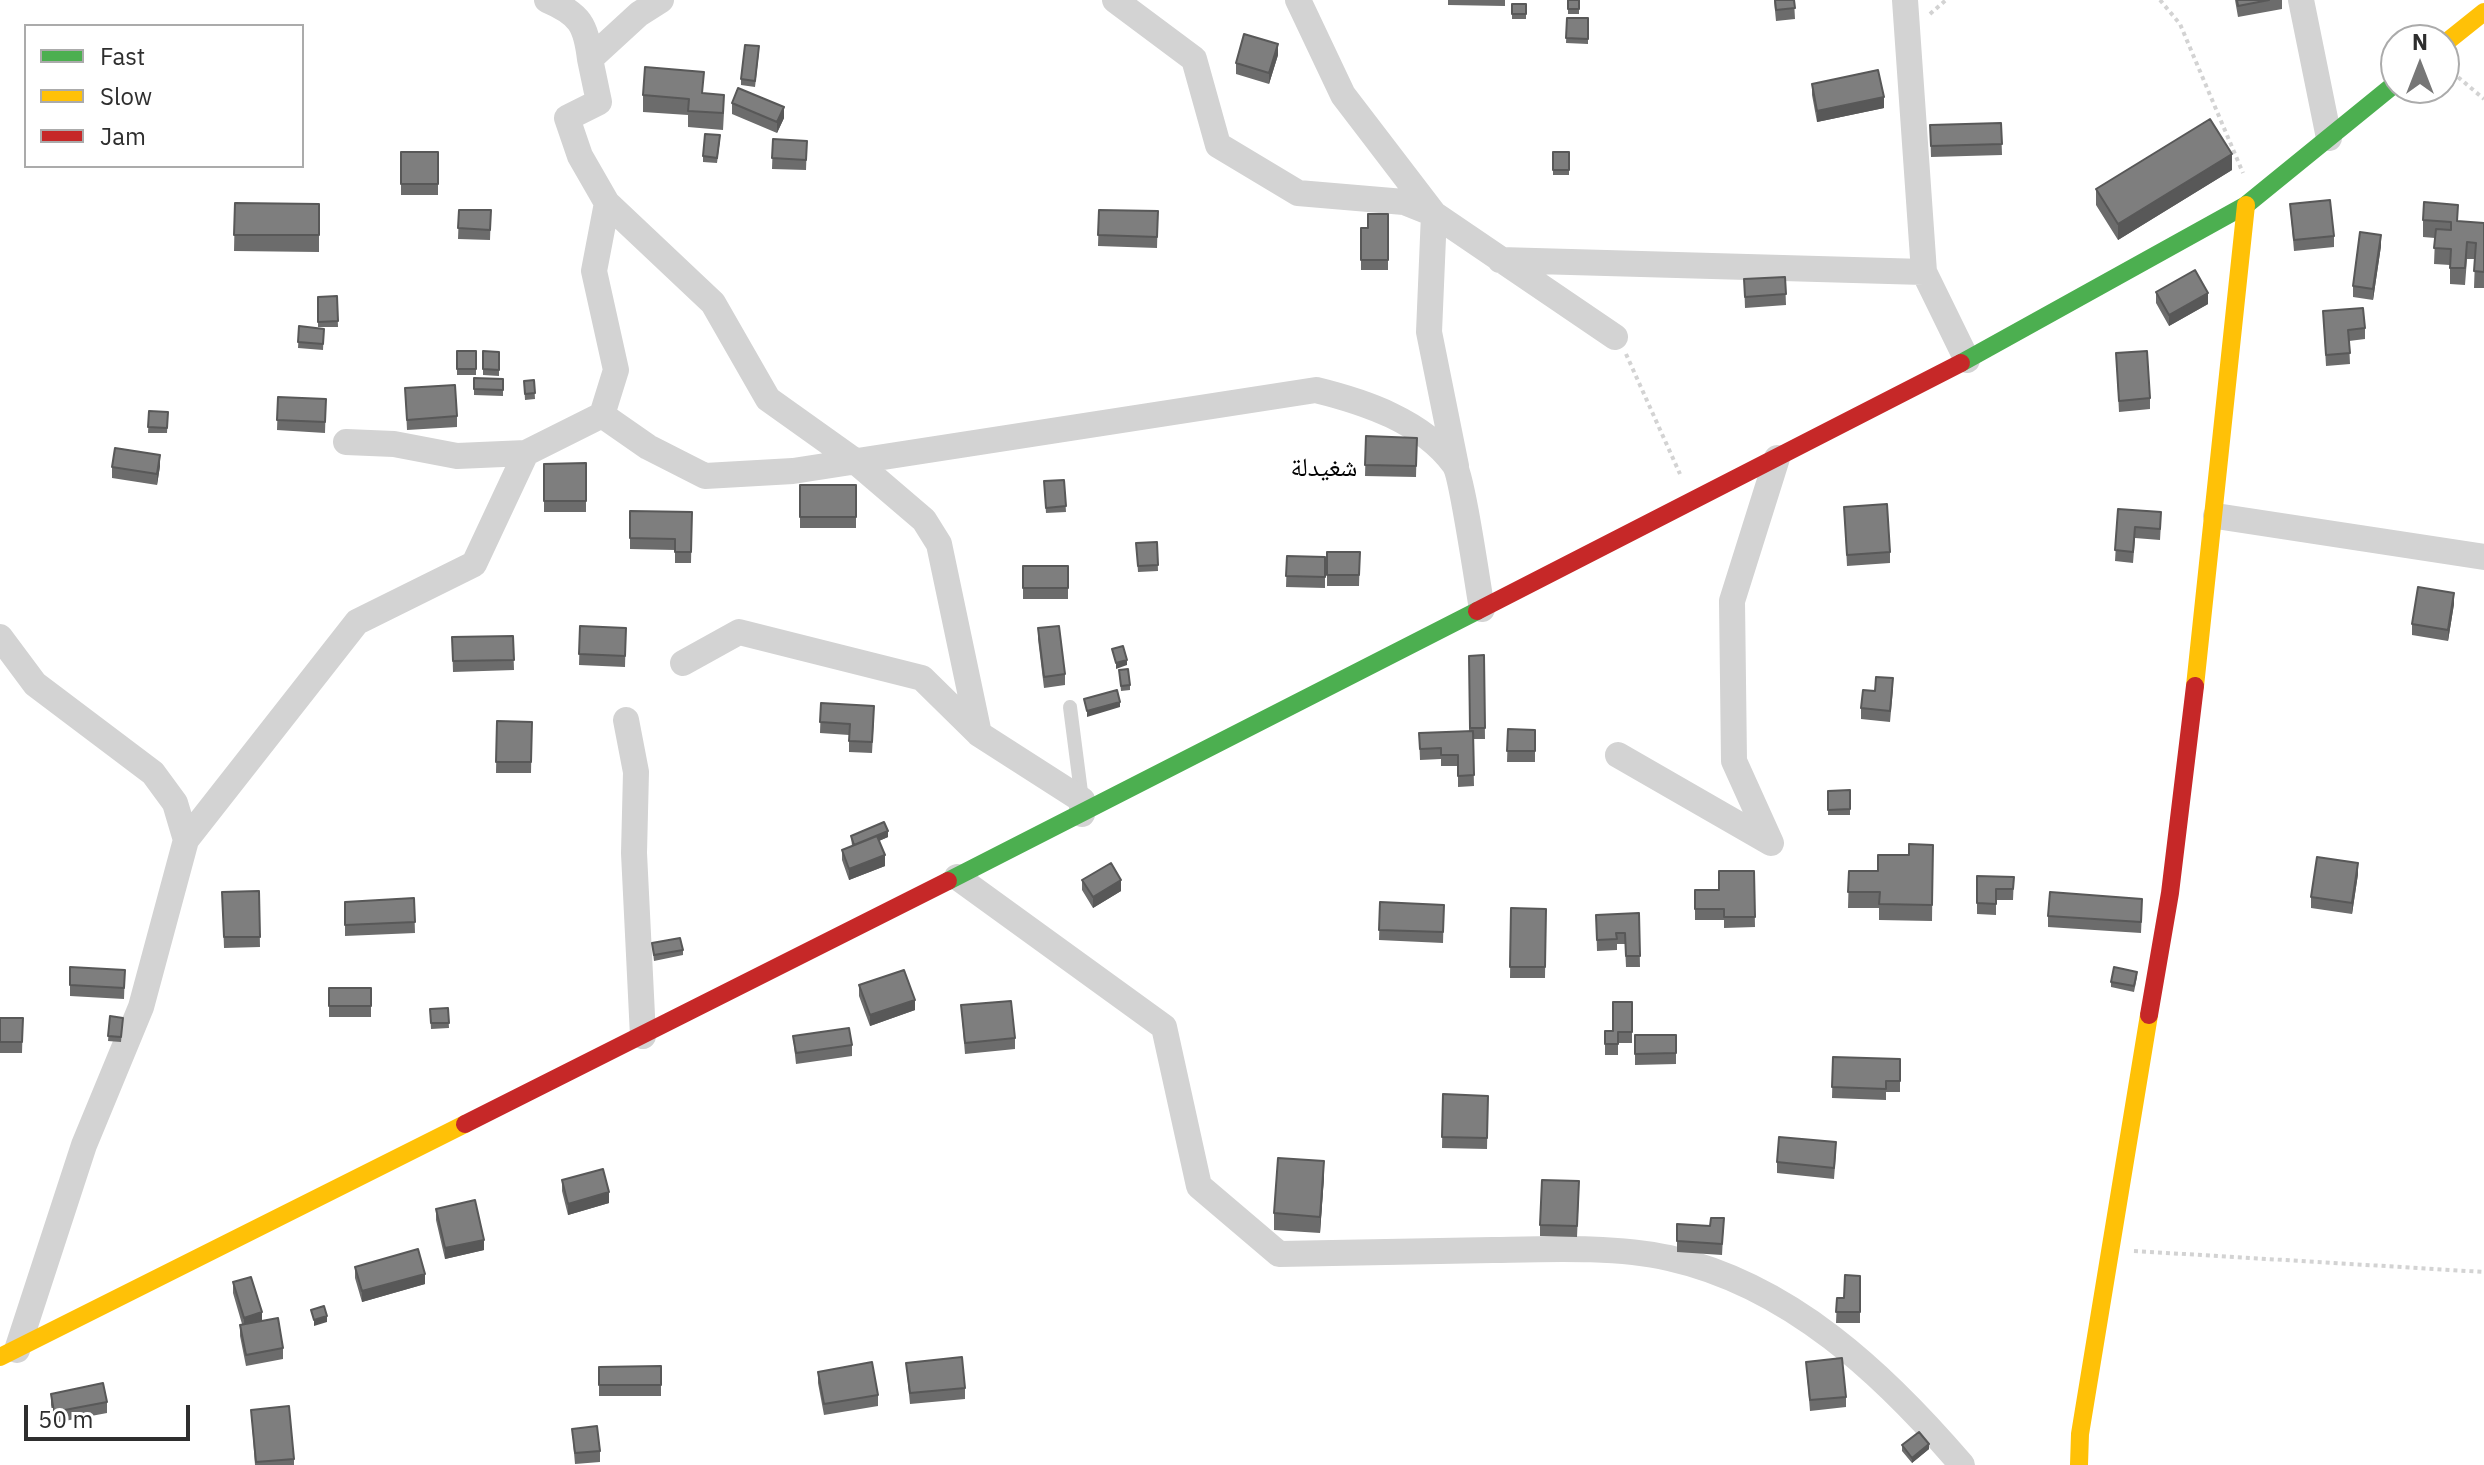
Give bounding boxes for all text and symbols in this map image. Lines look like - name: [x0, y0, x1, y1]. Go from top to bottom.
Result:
- legend: [24, 24, 304, 168]
- north arrow: [2380, 24, 2460, 104]
- text: N: [2412, 27, 2428, 56]
- text: Fast: [100, 40, 145, 72]
- text: Slow: [100, 80, 152, 112]
- text: Jam: [100, 120, 146, 152]
- district label: شغيدلة: [1291, 452, 1357, 484]
- scale bar: [28, 1389, 194, 1439]
- text: 50 m: [38, 1403, 93, 1435]

